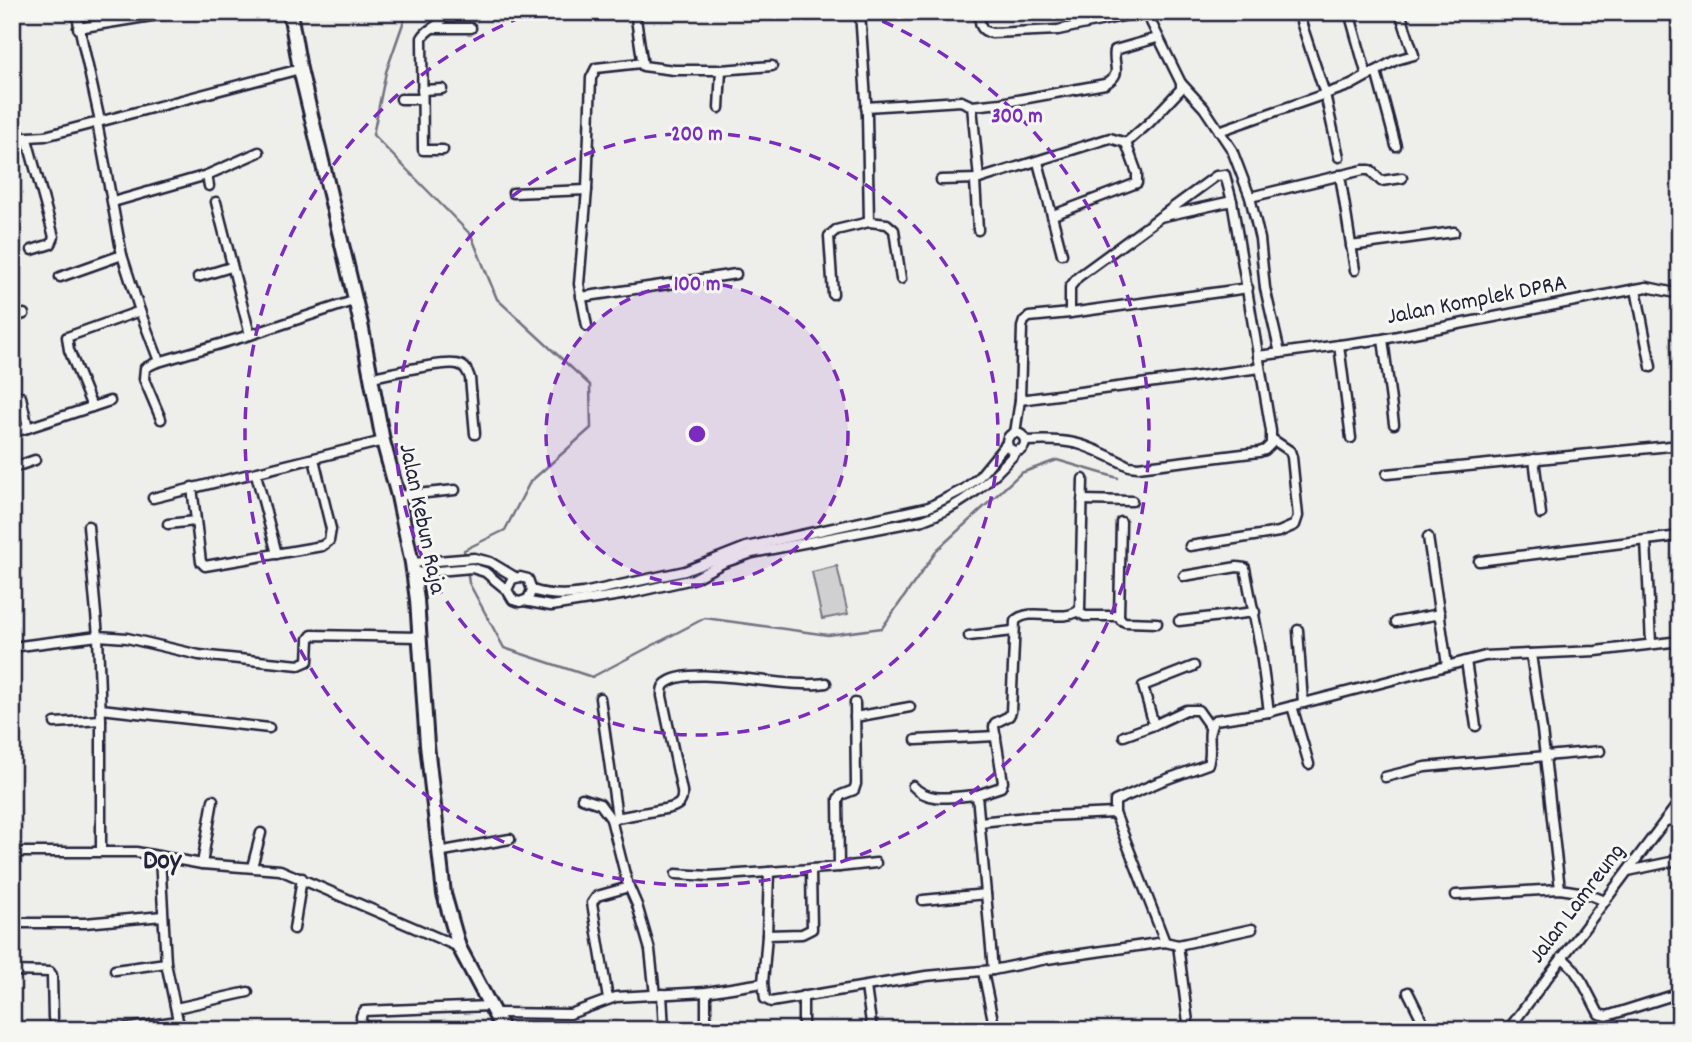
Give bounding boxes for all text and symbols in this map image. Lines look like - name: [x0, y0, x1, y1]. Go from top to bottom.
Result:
- text: 300 m: [991, 103, 1043, 133]
- text: 200 m: [671, 121, 723, 151]
- street label: Jalan Komplek DPRA: [1384, 267, 1570, 335]
- text: 100 m: [674, 271, 720, 301]
- centre of rings: [685, 422, 709, 446]
- street label: Jalan Kebun Raja: [388, 441, 454, 598]
- street label: Jalan Lamreung: [1522, 837, 1634, 971]
- district label: Doy: [143, 843, 183, 883]

